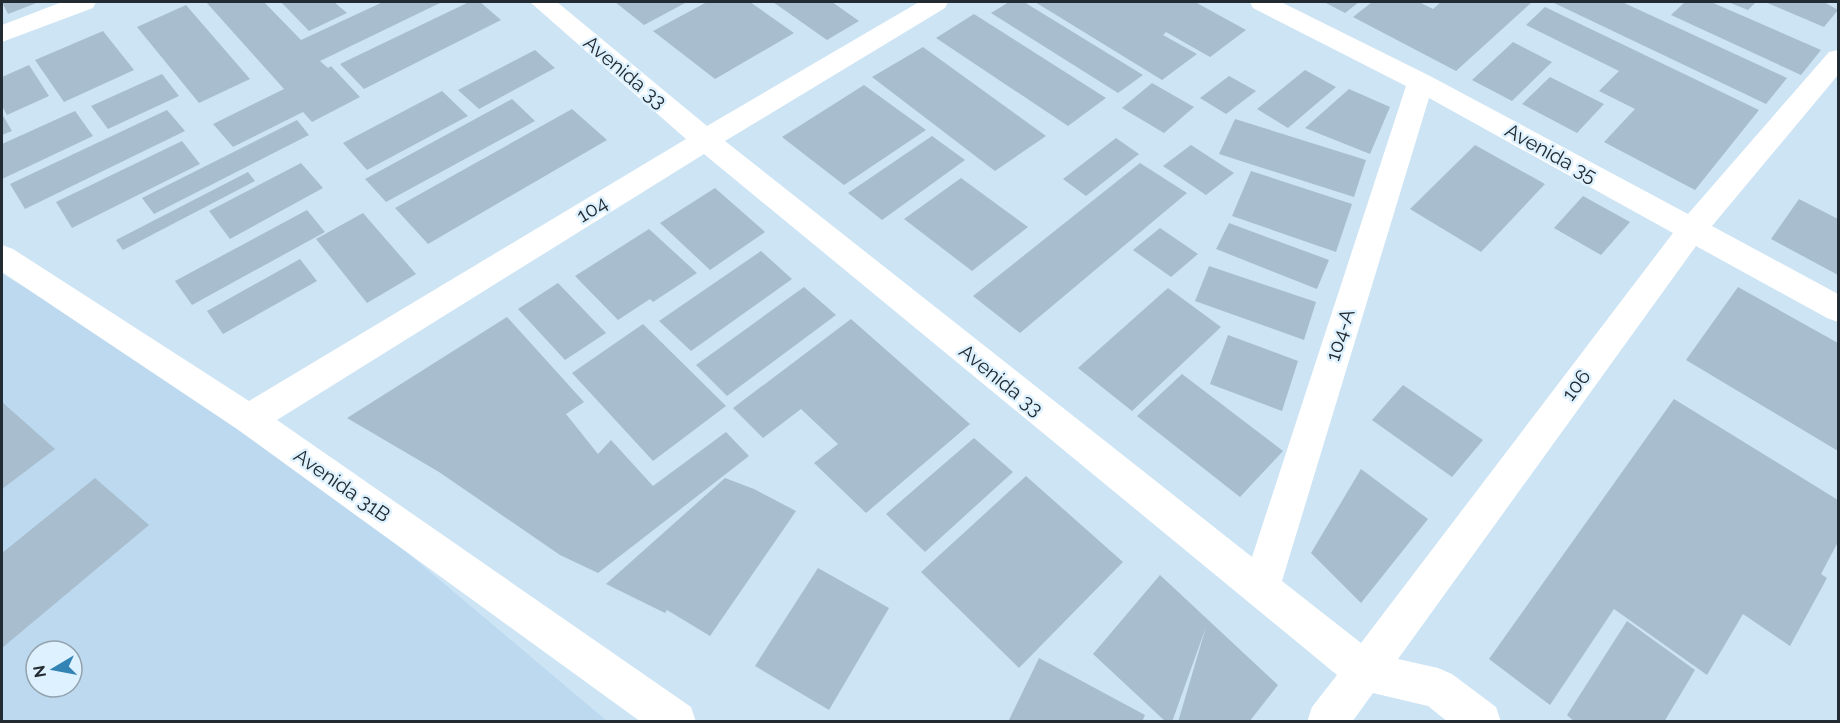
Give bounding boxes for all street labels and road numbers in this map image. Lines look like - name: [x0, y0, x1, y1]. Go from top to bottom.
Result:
- street label: Avenida 33: [579, 30, 671, 114]
- street label: Avenida 35: [1501, 118, 1601, 188]
- street label: 104: [572, 191, 612, 227]
- street label: 104-A: [1320, 305, 1360, 364]
- street label: Avenida 33: [954, 339, 1048, 421]
- street label: 106: [1557, 365, 1595, 405]
- street label: Avenida 31B: [289, 443, 395, 527]

